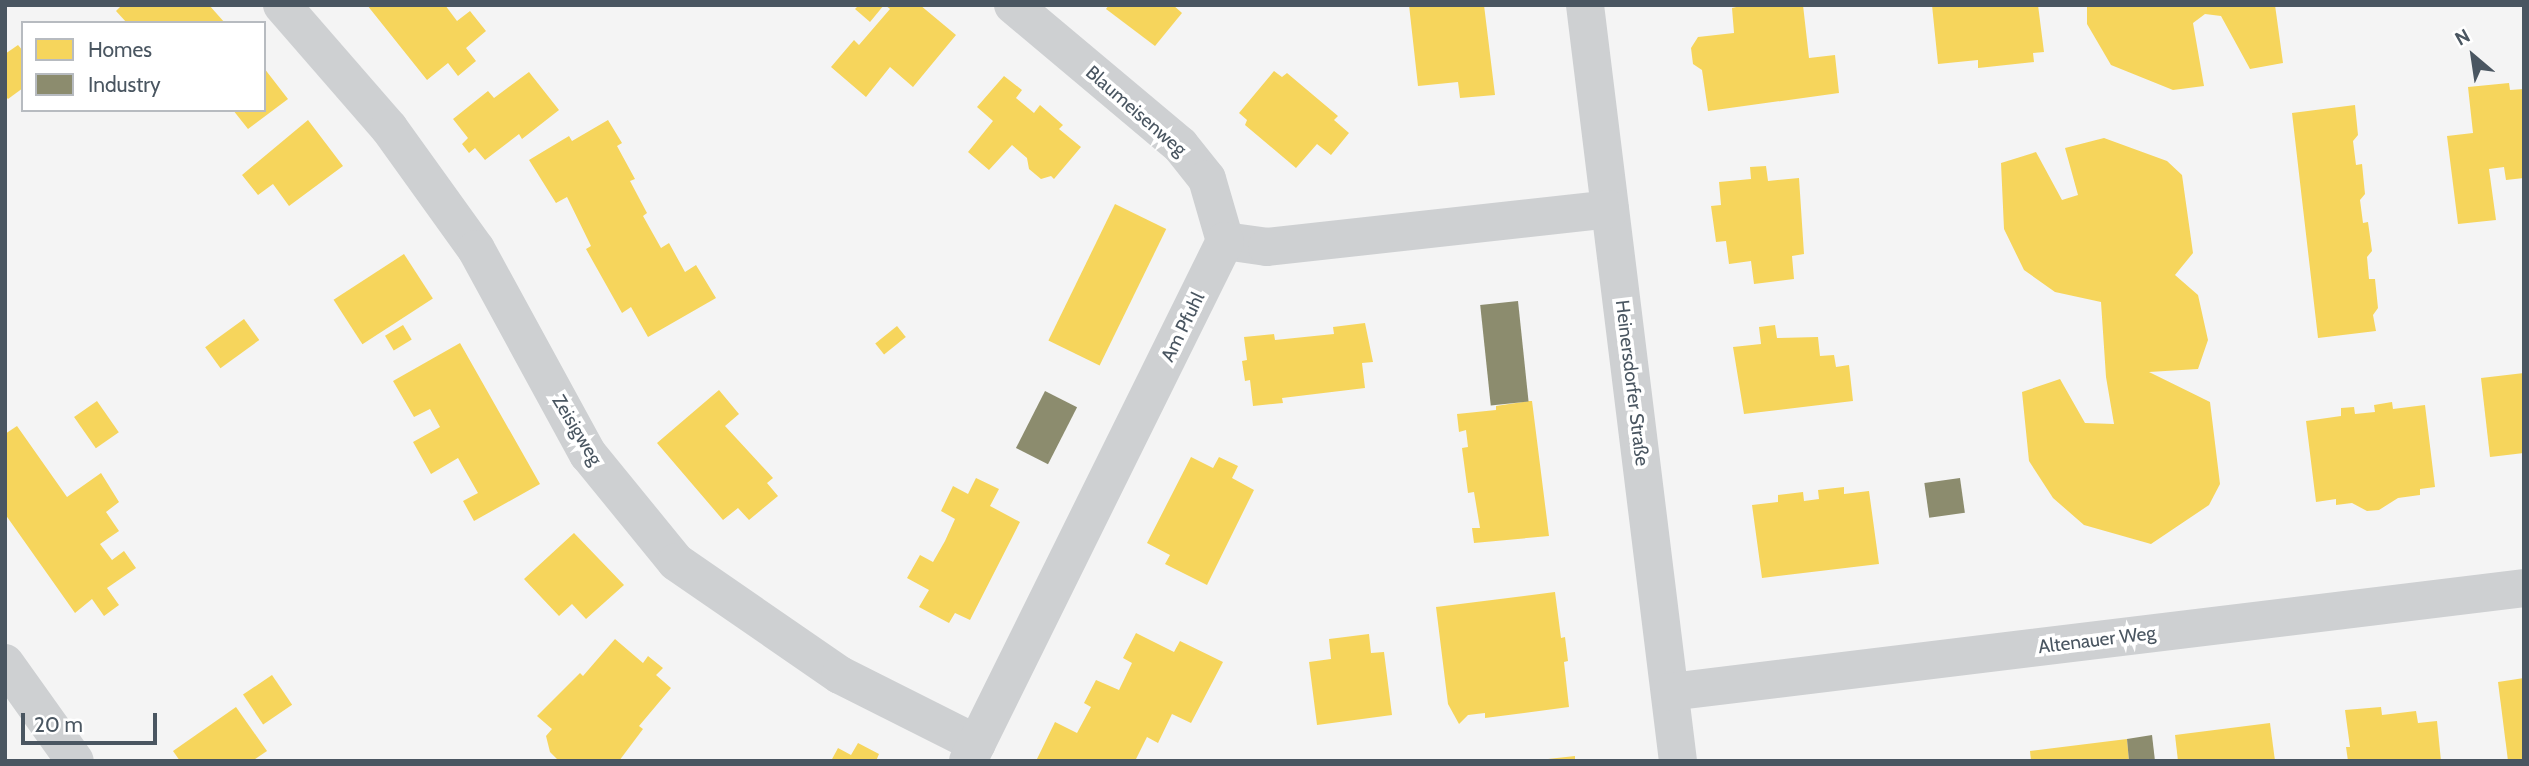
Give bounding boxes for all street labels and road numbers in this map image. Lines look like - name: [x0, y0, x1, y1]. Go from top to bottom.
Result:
- street label: Blaumeisenweg: [1081, 61, 1191, 161]
- street label: Am Pfuhl: [1156, 289, 1210, 365]
- street label: Heinersdorfer Straße: [1611, 299, 1653, 467]
- street label: Zeisigweg: [547, 391, 607, 469]
- street label: Altenauer Weg: [2037, 621, 2157, 659]

